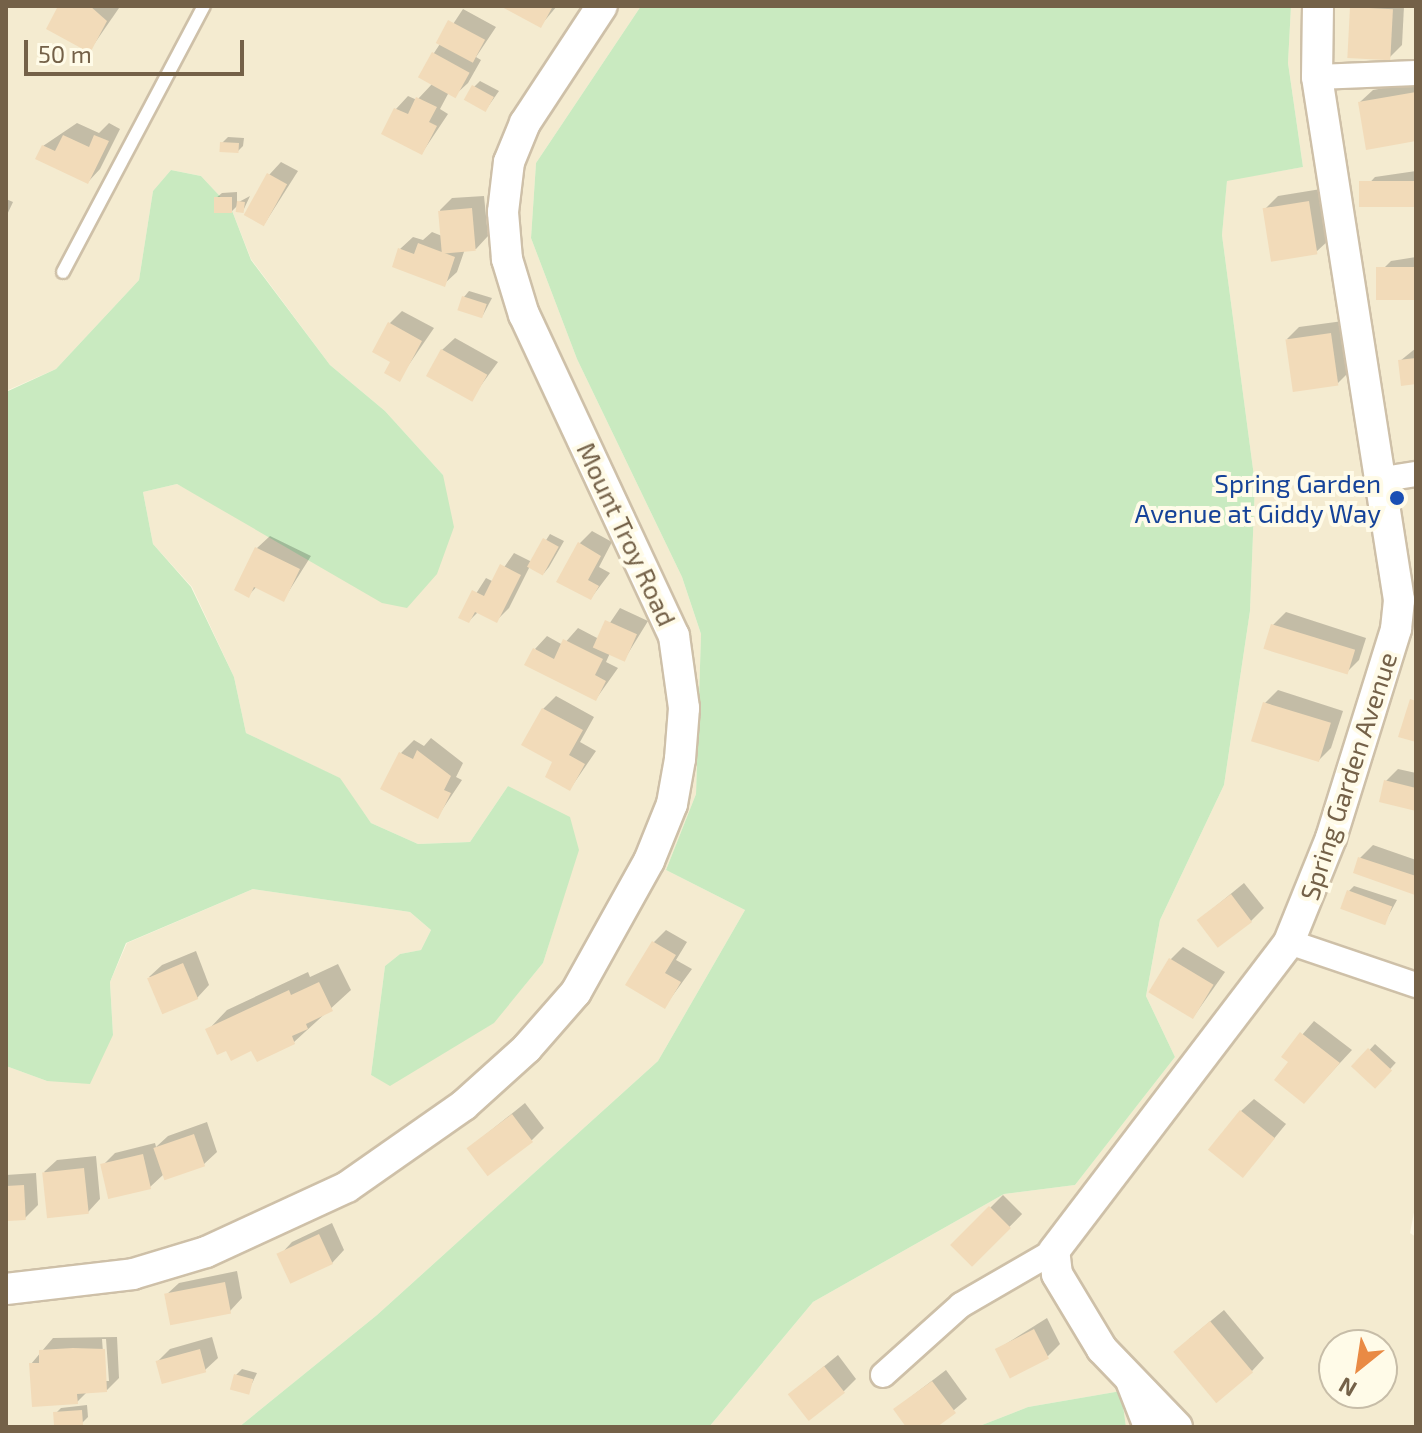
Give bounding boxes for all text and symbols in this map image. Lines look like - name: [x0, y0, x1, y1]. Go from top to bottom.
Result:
- scale bar: [28, 24, 248, 74]
- text: 50 m: [38, 39, 92, 68]
- street label: Mount Troy Road: [571, 437, 683, 631]
- place label: Spring Garden Avenue at Giddy Way: [1134, 467, 1381, 528]
- marker: Spring Garden Avenue at Giddy Way: [1388, 489, 1406, 507]
- street label: Spring Garden Avenue: [1293, 648, 1403, 904]
- north arrow: [1318, 1329, 1398, 1409]
- text: N: [1334, 1373, 1360, 1403]

